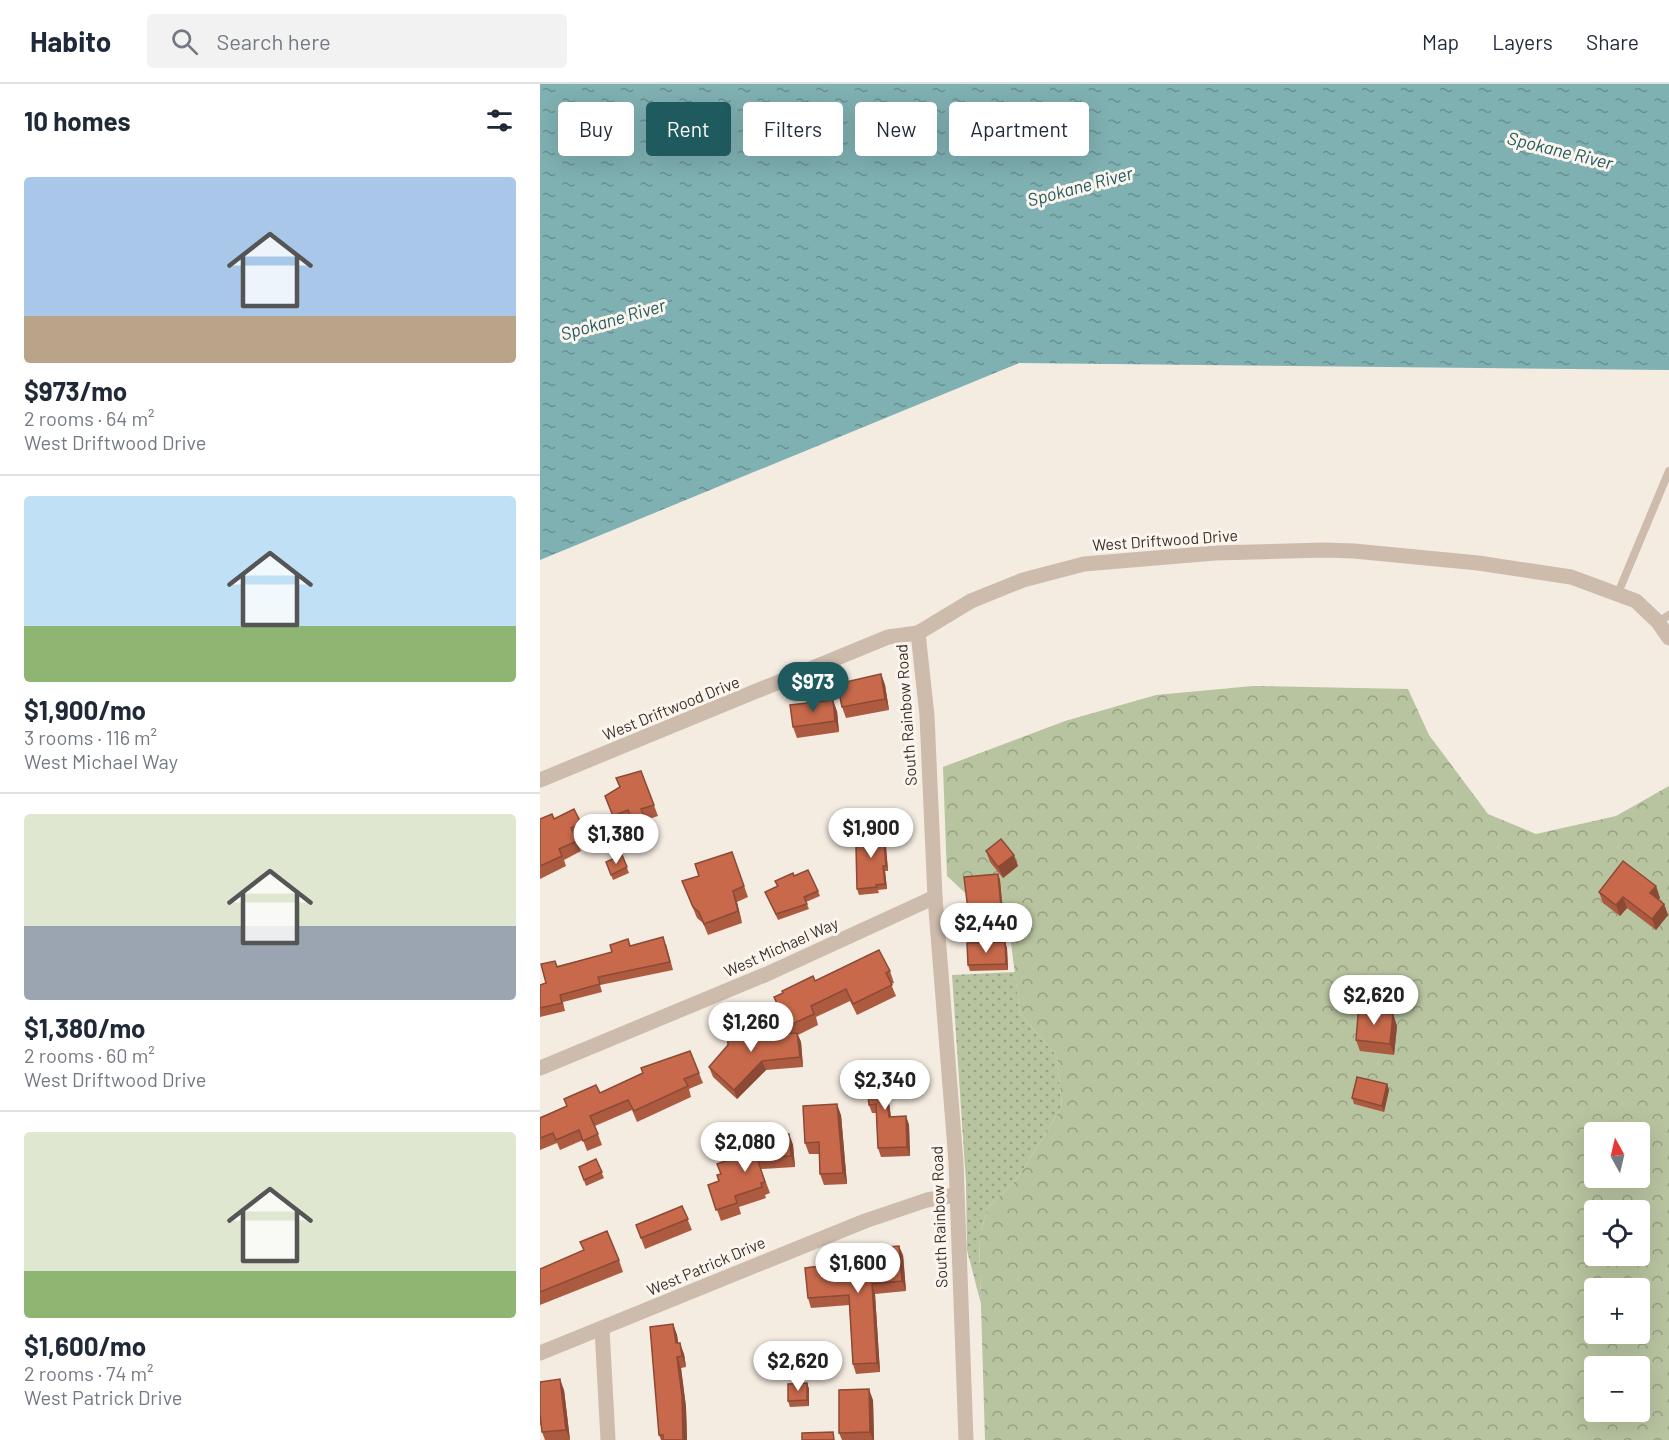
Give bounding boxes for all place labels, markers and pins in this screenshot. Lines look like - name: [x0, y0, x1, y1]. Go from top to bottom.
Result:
- pin: $973: [777, 662, 849, 713]
- pin: $1,900: [822, 808, 920, 859]
- pin: $1,380: [567, 814, 665, 865]
- pin: $2,440: [937, 903, 1035, 954]
- pin: $2,620: [1325, 975, 1423, 1026]
- pin: $1,260: [702, 1002, 800, 1053]
- pin: $2,340: [836, 1060, 934, 1111]
- pin: $2,080: [696, 1122, 794, 1173]
- pin: $1,600: [809, 1243, 907, 1294]
- pin: $2,620: [749, 1341, 847, 1392]

